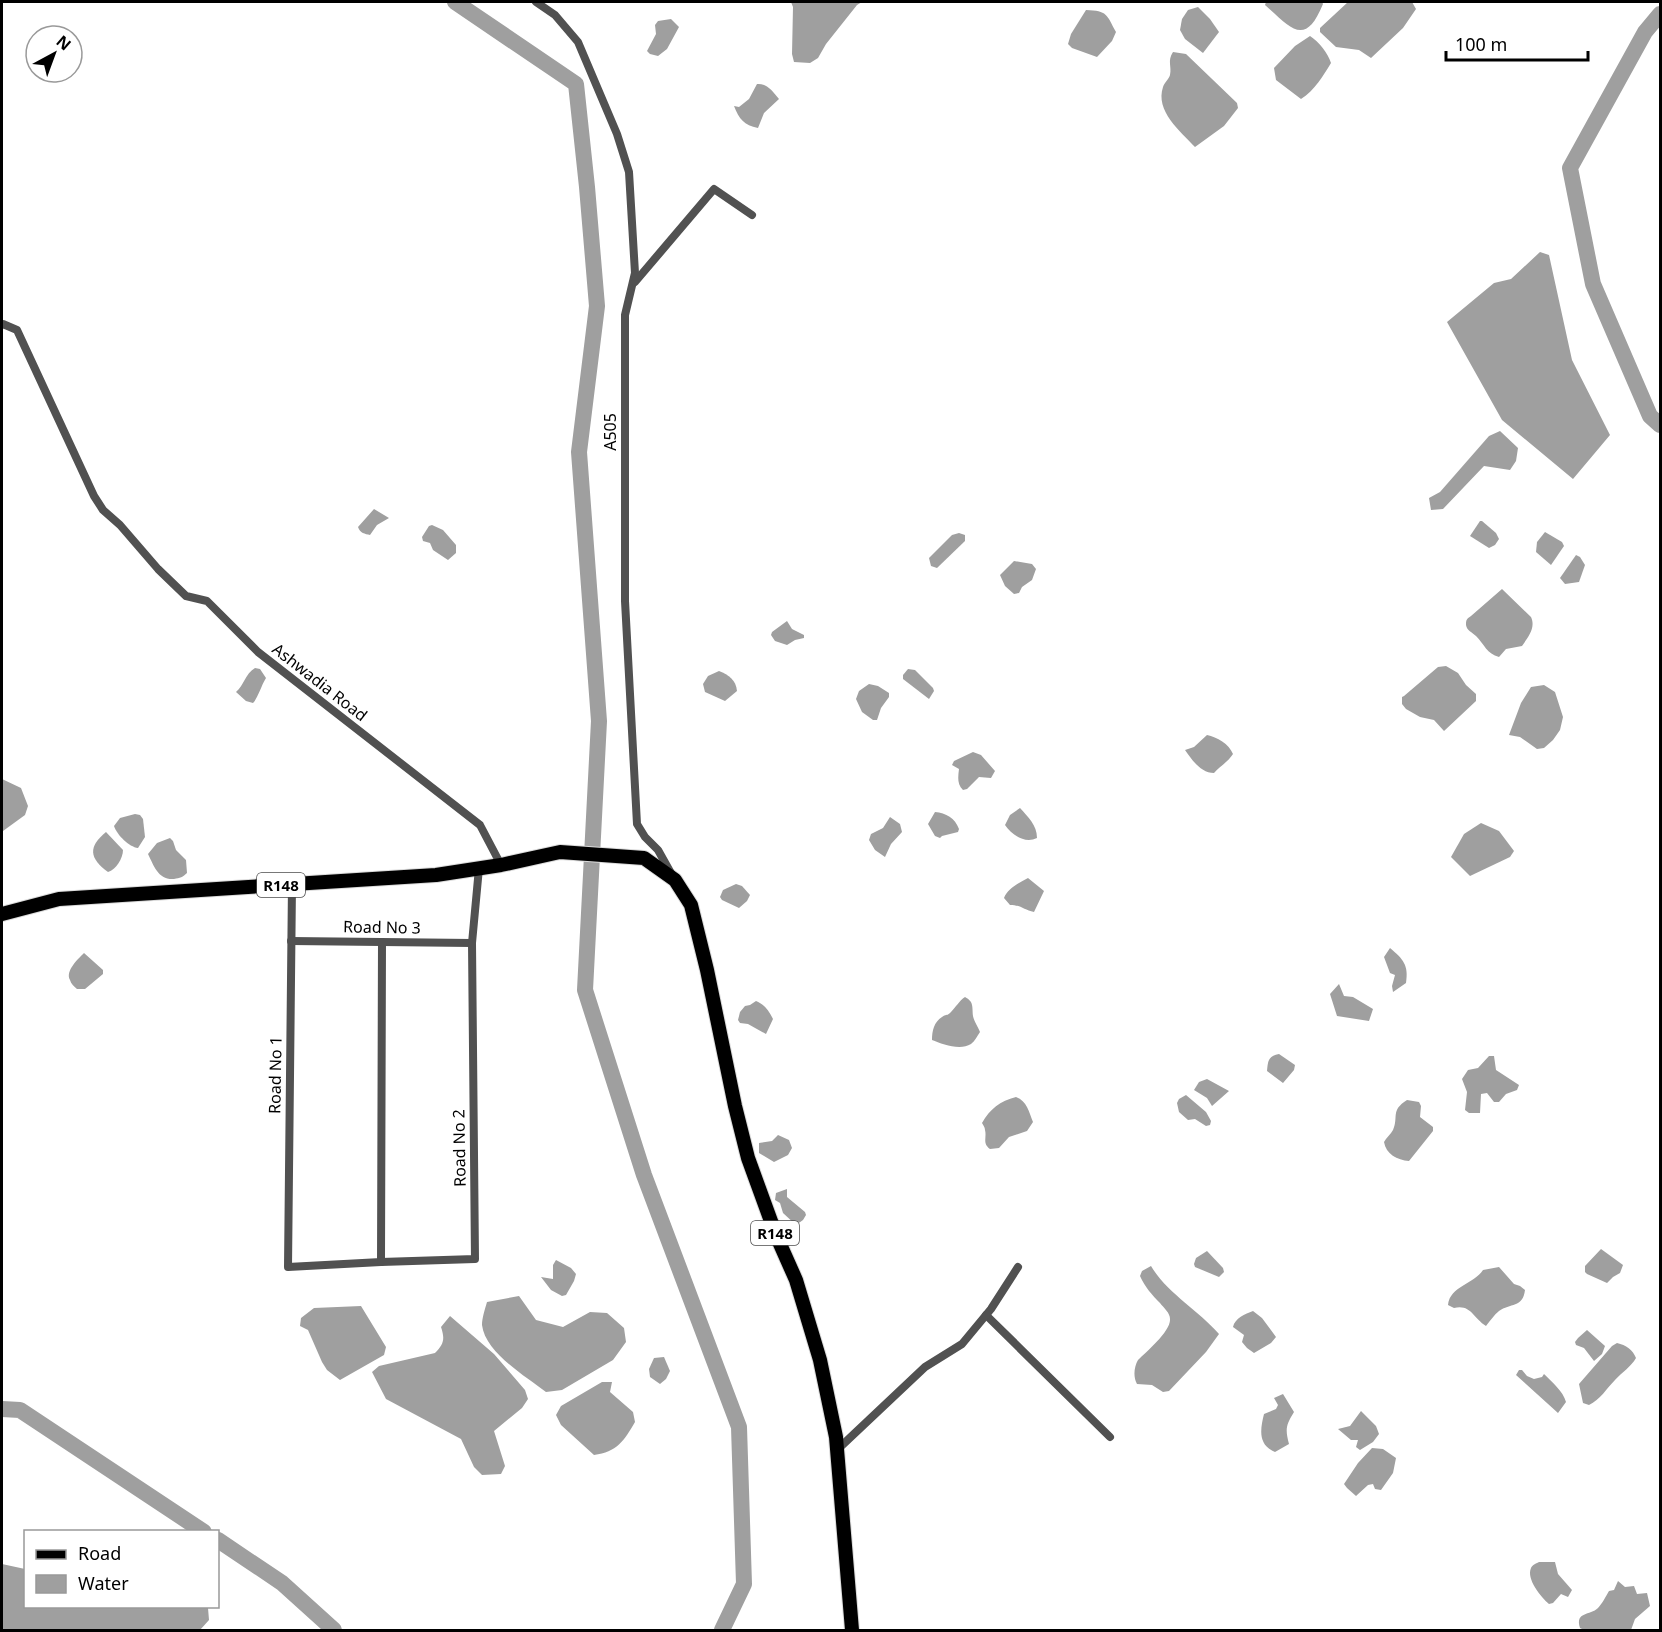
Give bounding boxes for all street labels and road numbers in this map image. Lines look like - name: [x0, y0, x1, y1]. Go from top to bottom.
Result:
- street label: A505: [599, 413, 621, 451]
- street label: Ashwadia Road: [268, 638, 372, 726]
- road number: R148: [257, 873, 305, 897]
- street label: Road No 3: [343, 915, 421, 939]
- street label: Road No 1: [263, 1036, 287, 1114]
- street label: Road No 2: [447, 1109, 471, 1187]
- road number: R148: [751, 1221, 799, 1245]

